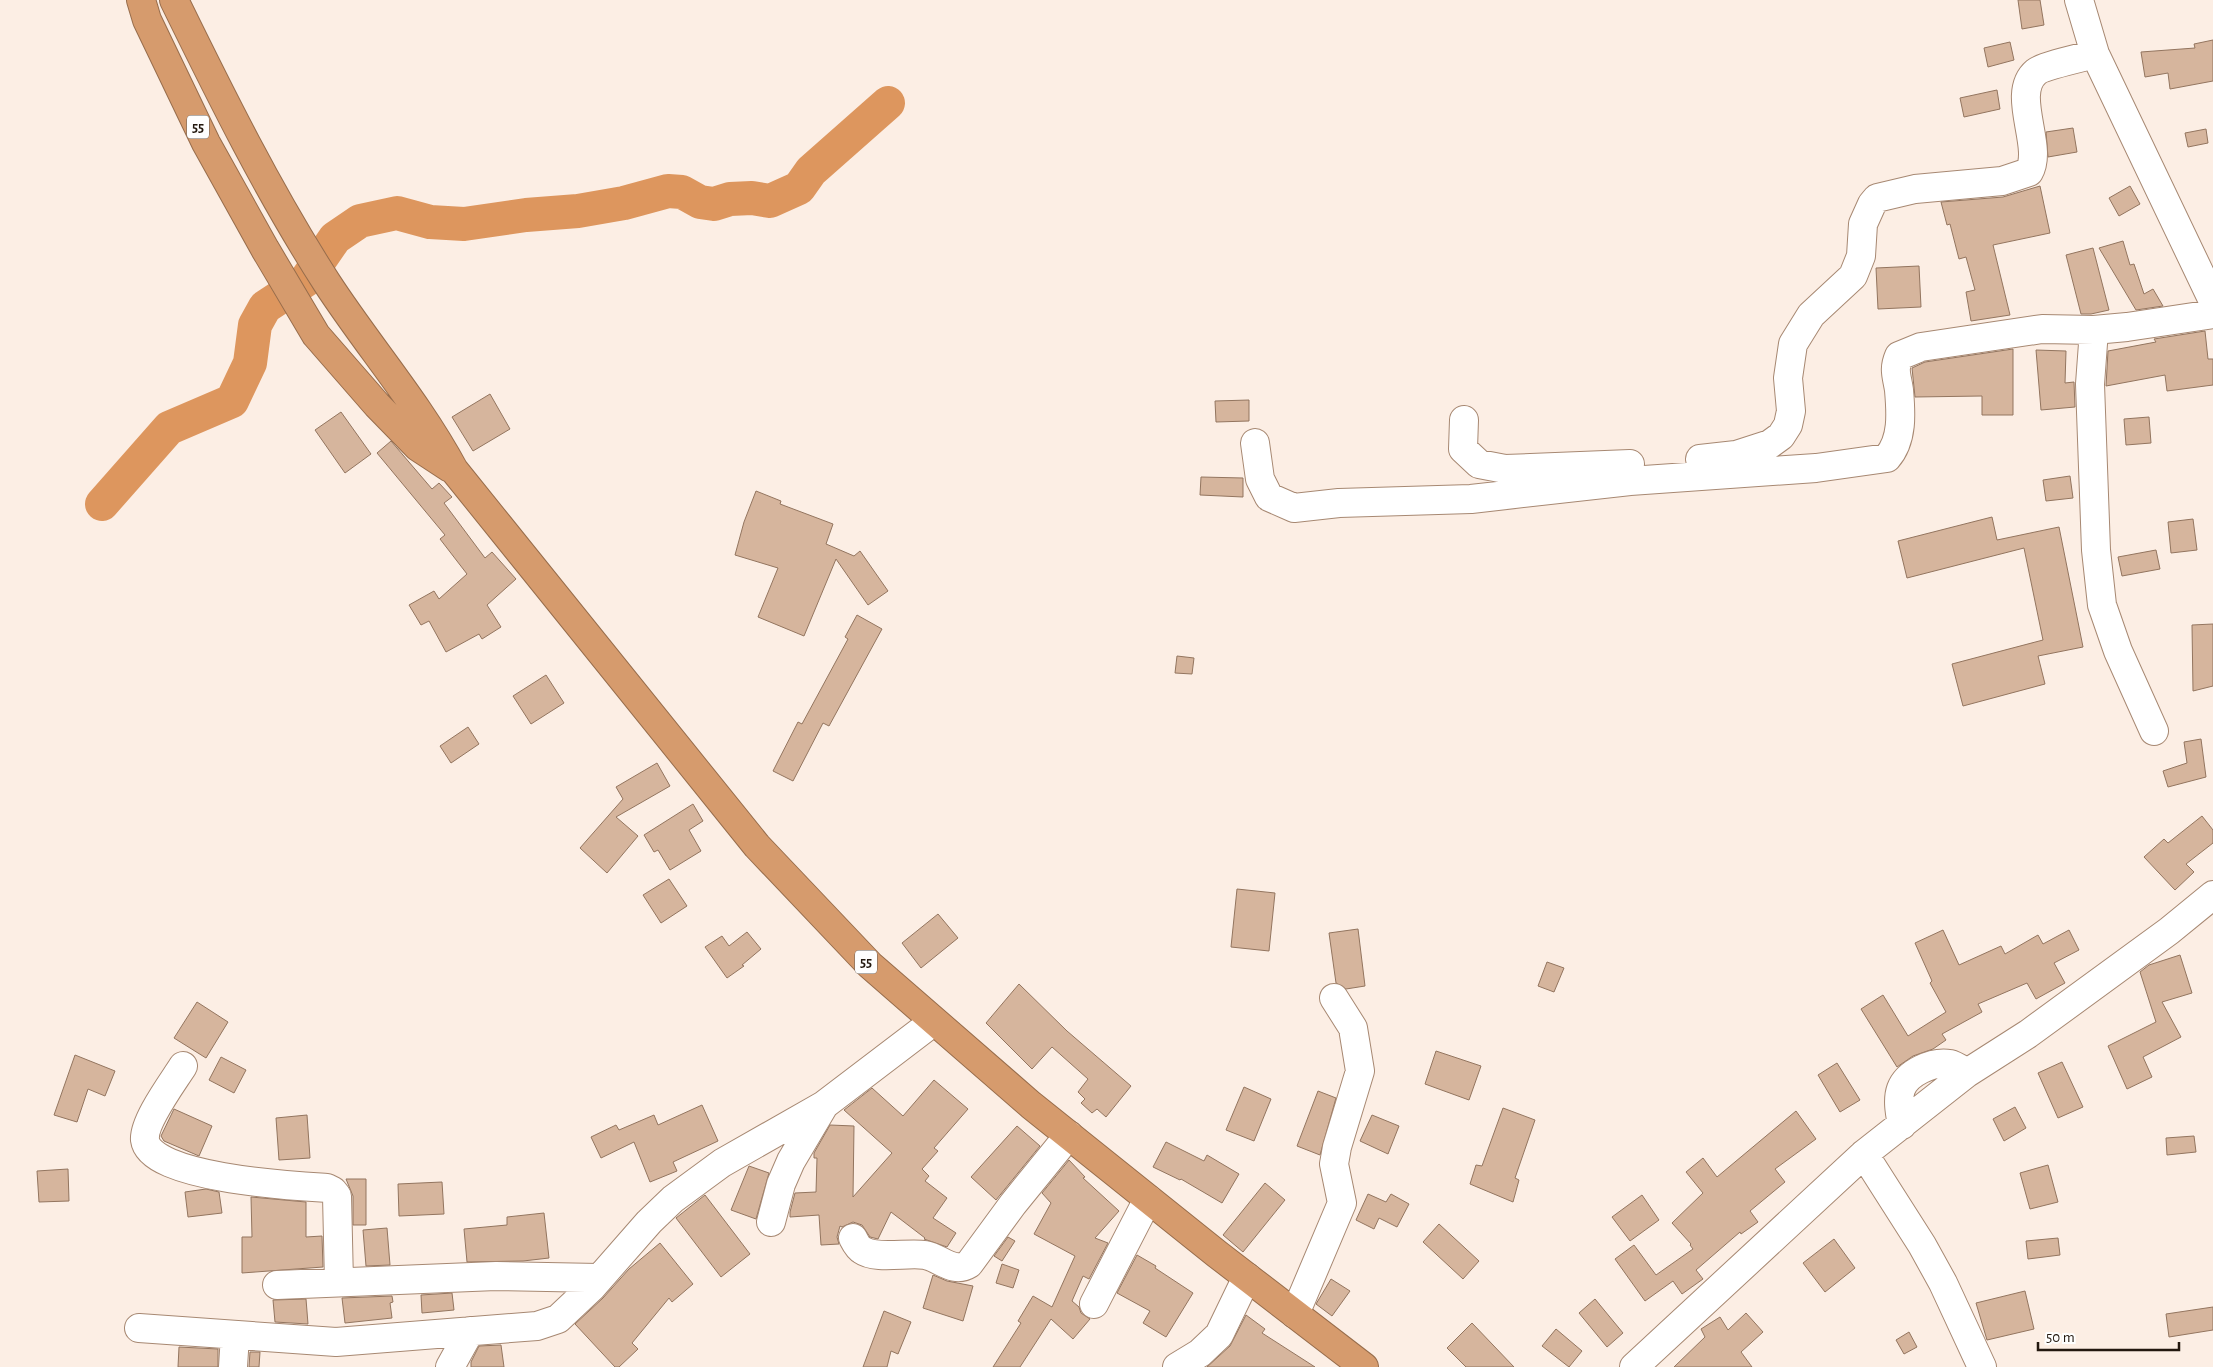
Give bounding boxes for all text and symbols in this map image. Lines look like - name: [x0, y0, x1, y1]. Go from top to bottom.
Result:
- road number: 55: [187, 115, 209, 138]
- road number: 55: [855, 950, 877, 974]
- scale bar: [2038, 1320, 2179, 1352]
- text: 50 m: [2046, 1330, 2075, 1345]

